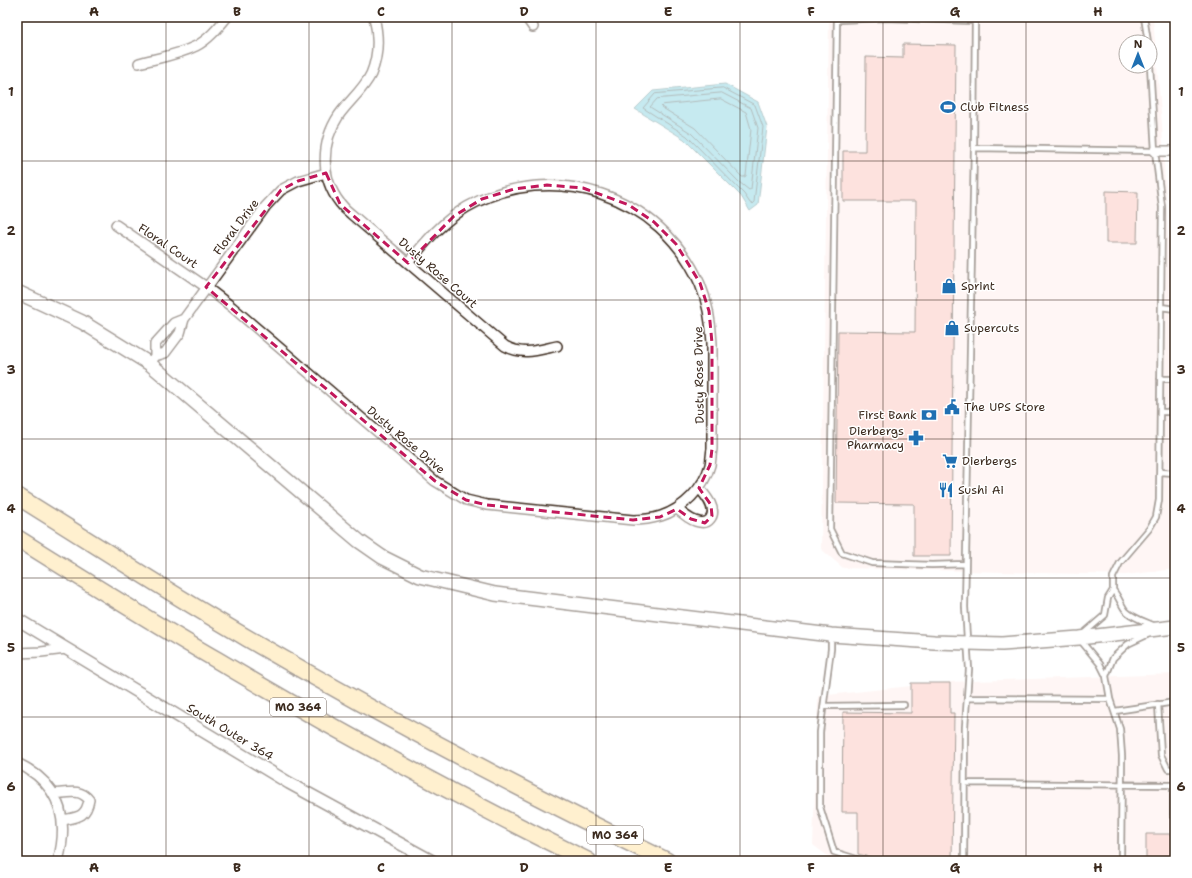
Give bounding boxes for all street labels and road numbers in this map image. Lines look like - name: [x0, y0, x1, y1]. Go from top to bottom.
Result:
- street label: Floral Drive: [210, 195, 263, 258]
- street label: Floral Court: [135, 220, 201, 272]
- street label: Dusty Rose Court: [395, 234, 481, 312]
- street label: Dusty Rose Drive: [690, 326, 708, 424]
- street label: Dusty Rose Drive: [363, 403, 449, 478]
- road number: MO 364: [270, 698, 326, 716]
- street label: South Outer 364: [184, 700, 276, 764]
- road number: MO 364: [587, 826, 643, 844]

